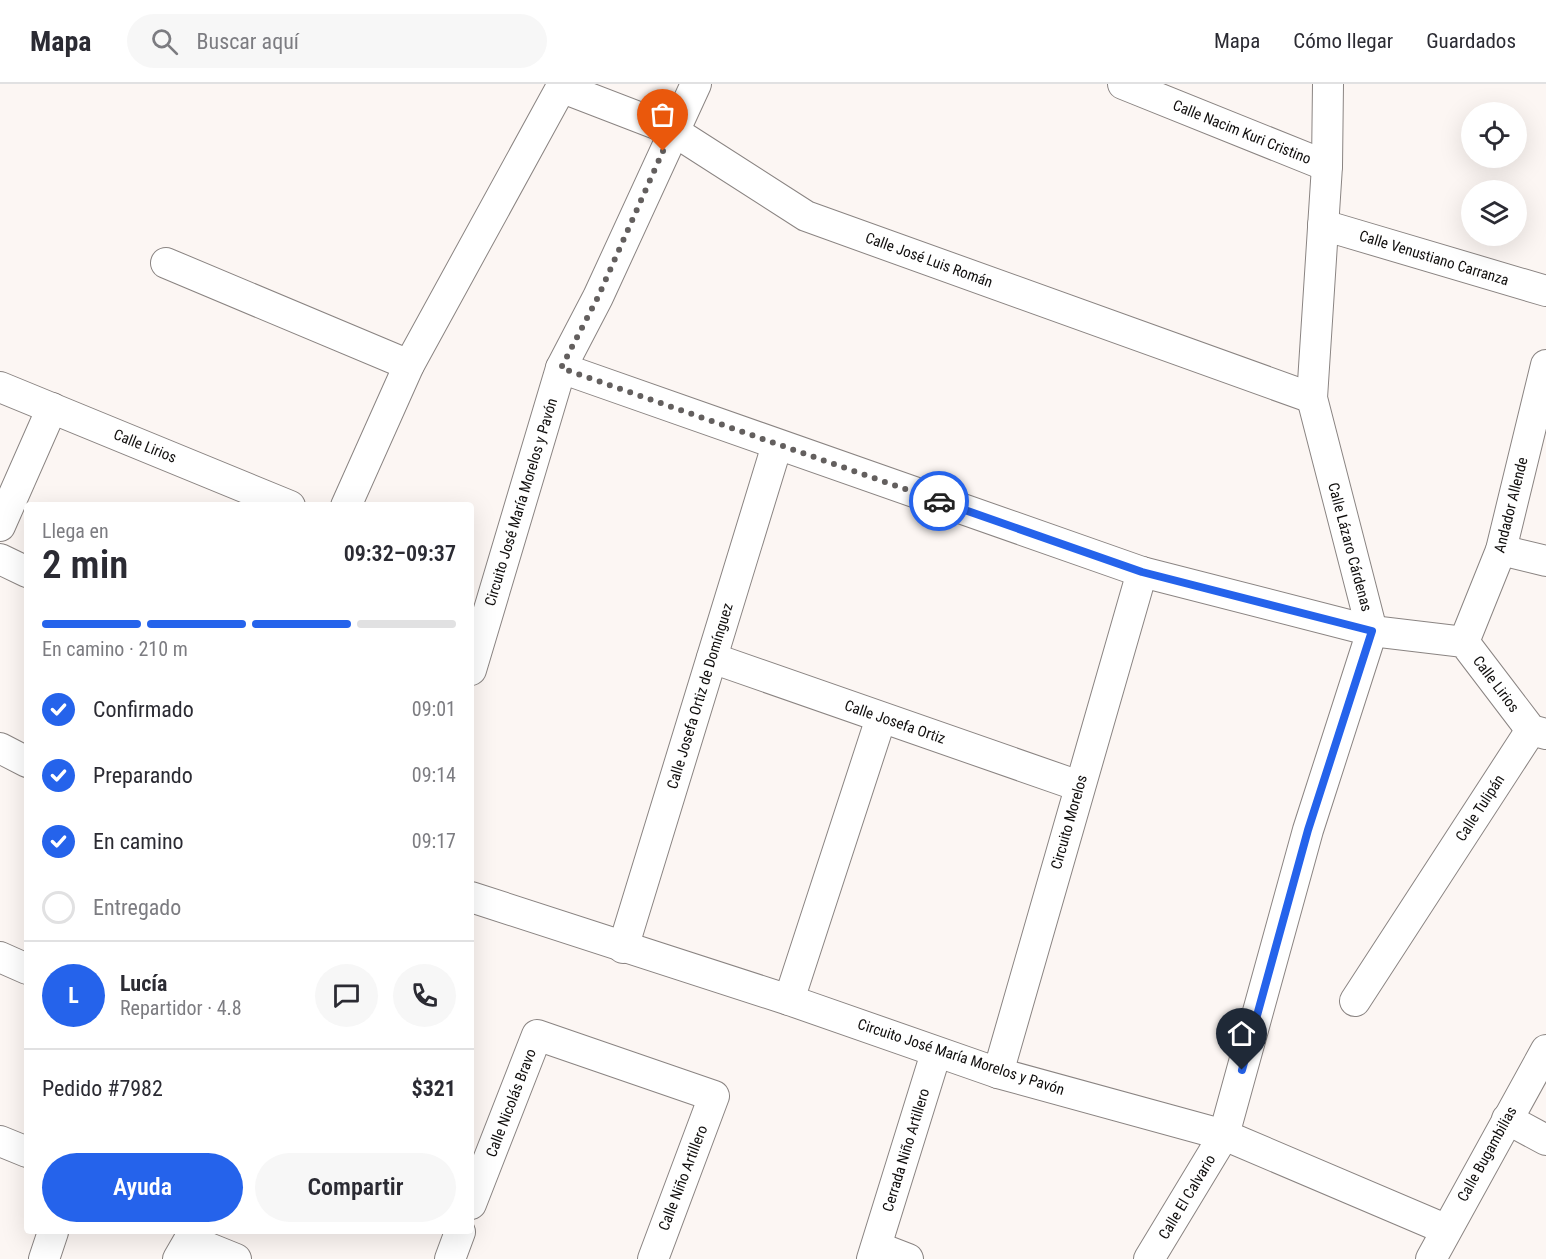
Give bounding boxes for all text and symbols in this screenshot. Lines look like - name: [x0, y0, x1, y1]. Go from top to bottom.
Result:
- search box: [127, 14, 547, 68]
- text: Mapa: [30, 25, 91, 58]
- icon: search: [148, 25, 181, 58]
- text: Buscar aquí: [196, 29, 299, 54]
- text: Mapa: [1214, 29, 1260, 53]
- text: Cómo llegar: [1293, 29, 1393, 53]
- text: Guardados: [1426, 29, 1516, 53]
- pin: [637, 89, 688, 151]
- street label: Calle Nacim Kuri Cristino: [1170, 96, 1314, 168]
- icon: bag: [646, 98, 679, 131]
- map controls: [1461, 102, 1527, 246]
- button: locate: [1461, 102, 1527, 168]
- button: layers: [1461, 180, 1527, 246]
- street label: Calle Venustiano Carranza: [1357, 227, 1511, 289]
- street label: Calle José Luis Román: [863, 229, 995, 291]
- street label: Circuito José María Morelos y Pavón: [481, 396, 561, 608]
- street label: Calle Lirios: [111, 425, 179, 467]
- street label: Andador Allende: [1490, 455, 1532, 555]
- courier: [909, 471, 969, 531]
- street label: Calle Lázaro Cárdenas: [1324, 481, 1376, 613]
- icon: car: [923, 485, 956, 518]
- text: Llega en: [42, 519, 109, 543]
- text: 09:32–09:37: [344, 541, 456, 566]
- text: 2 min: [42, 542, 128, 588]
- street label: Calle Josefa Ortiz de Domínguez: [663, 601, 737, 791]
- text: En camino · 210 m: [42, 637, 188, 661]
- street label: Calle Lirios: [1469, 652, 1523, 716]
- icon: check: [42, 693, 75, 726]
- street label: Calle Josefa Ortiz: [842, 696, 948, 748]
- text: Confirmado: [93, 697, 194, 722]
- text: 09:01: [412, 697, 456, 721]
- icon: check: [42, 759, 75, 792]
- text: Preparando: [93, 763, 193, 788]
- text: 09:14: [412, 763, 456, 787]
- street label: Calle Tulipán: [1452, 771, 1508, 845]
- street label: Circuito Morelos: [1047, 773, 1091, 871]
- icon: check: [42, 825, 75, 858]
- text: En camino: [93, 829, 184, 854]
- text: 09:17: [412, 829, 456, 853]
- text: Entregado: [93, 895, 181, 920]
- button: chat: [315, 964, 378, 1027]
- button: phone: [393, 964, 456, 1027]
- text: Lucía: [120, 971, 167, 996]
- text: L: [68, 983, 79, 1008]
- text: Repartidor · 4.8: [120, 996, 242, 1020]
- pin: [1216, 1008, 1267, 1070]
- street label: Circuito José María Morelos y Pavón: [855, 1015, 1067, 1099]
- icon: home: [1225, 1017, 1258, 1050]
- street label: Calle Nicolás Bravo: [482, 1046, 540, 1160]
- text: Pedido #7982: [42, 1076, 163, 1101]
- text: $321: [412, 1076, 456, 1101]
- street label: Cerrada Niño Artillero: [879, 1086, 933, 1214]
- street label: Calle Bugambilias: [1453, 1103, 1521, 1205]
- street label: Calle Niño Artillero: [655, 1123, 711, 1233]
- street label: Calle El Calvario: [1155, 1151, 1219, 1243]
- button: Ayuda: [42, 1153, 243, 1222]
- button: Compartir: [255, 1153, 456, 1222]

